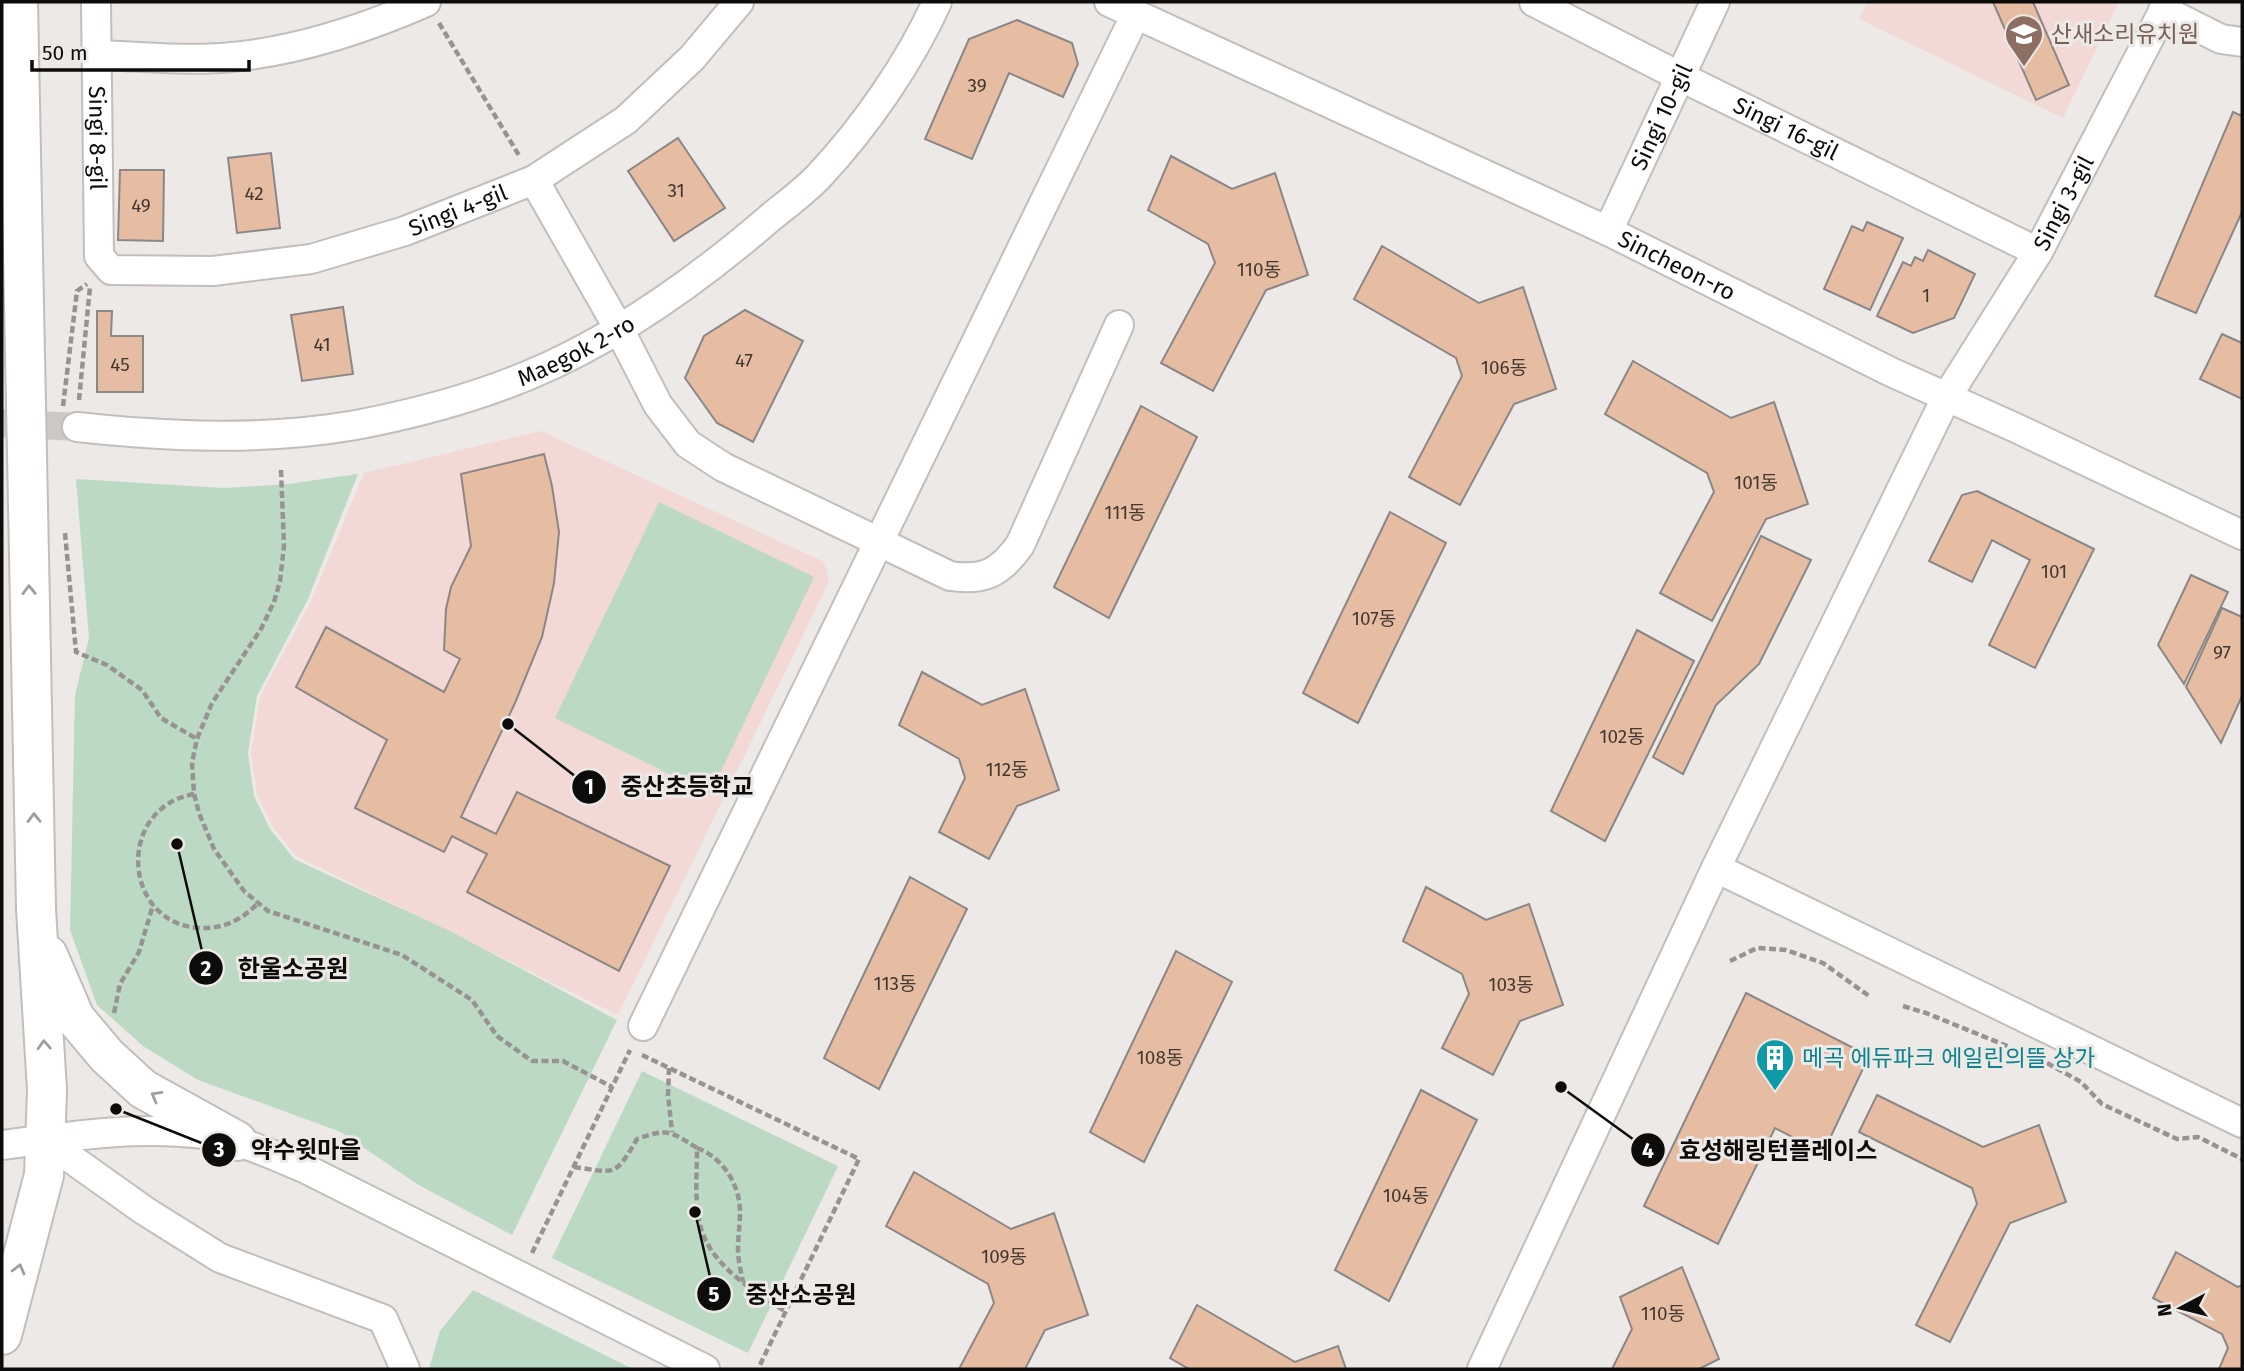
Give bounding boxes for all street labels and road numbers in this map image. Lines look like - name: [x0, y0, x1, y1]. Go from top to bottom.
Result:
- street label: Singi 10-gil: [1624, 59, 1698, 175]
- street label: Singi 8-gil: [83, 86, 112, 191]
- street label: Singi 16-gil: [1729, 91, 1844, 166]
- street label: Singi 3-gil: [2027, 151, 2100, 255]
- street label: Singi 4-gil: [404, 178, 511, 242]
- street label: Sincheon-ro: [1614, 224, 1740, 306]
- street label: Maegok 2-ro: [513, 309, 640, 392]

